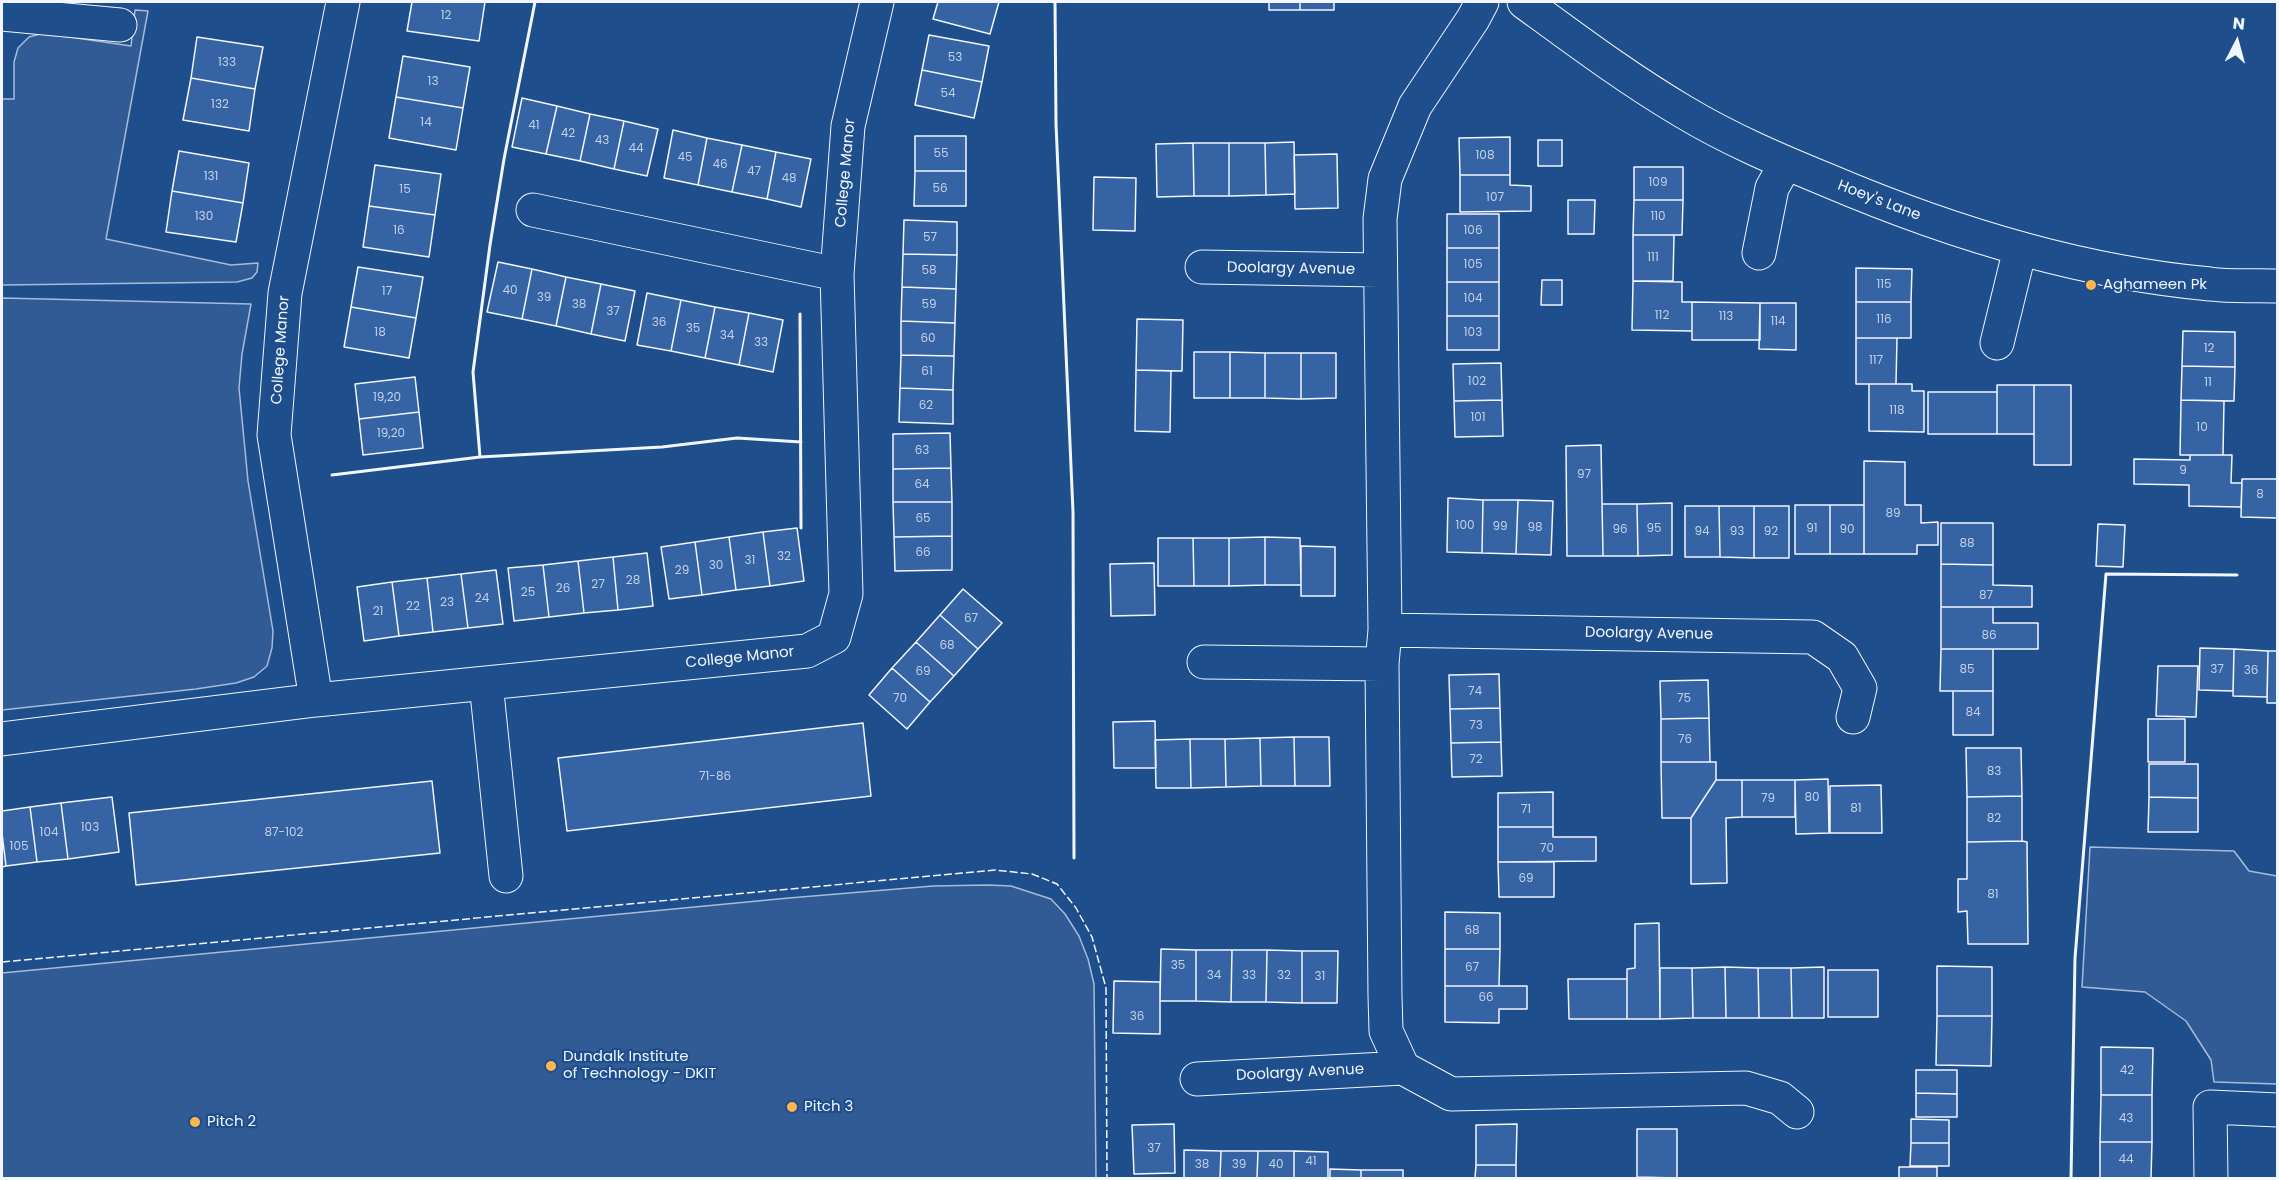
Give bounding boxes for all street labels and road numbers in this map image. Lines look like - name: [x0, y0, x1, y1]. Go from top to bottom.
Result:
- street label: College Manor: [832, 118, 860, 228]
- street label: Hoey's Lane: [1835, 177, 1923, 225]
- street label: Doolargy Avenue: [1227, 259, 1355, 279]
- street label: College Manor: [268, 295, 294, 405]
- street label: Doolargy Avenue: [1585, 624, 1713, 644]
- street label: College Manor: [685, 643, 795, 673]
- street label: Doolargy Avenue: [1236, 1061, 1364, 1085]

